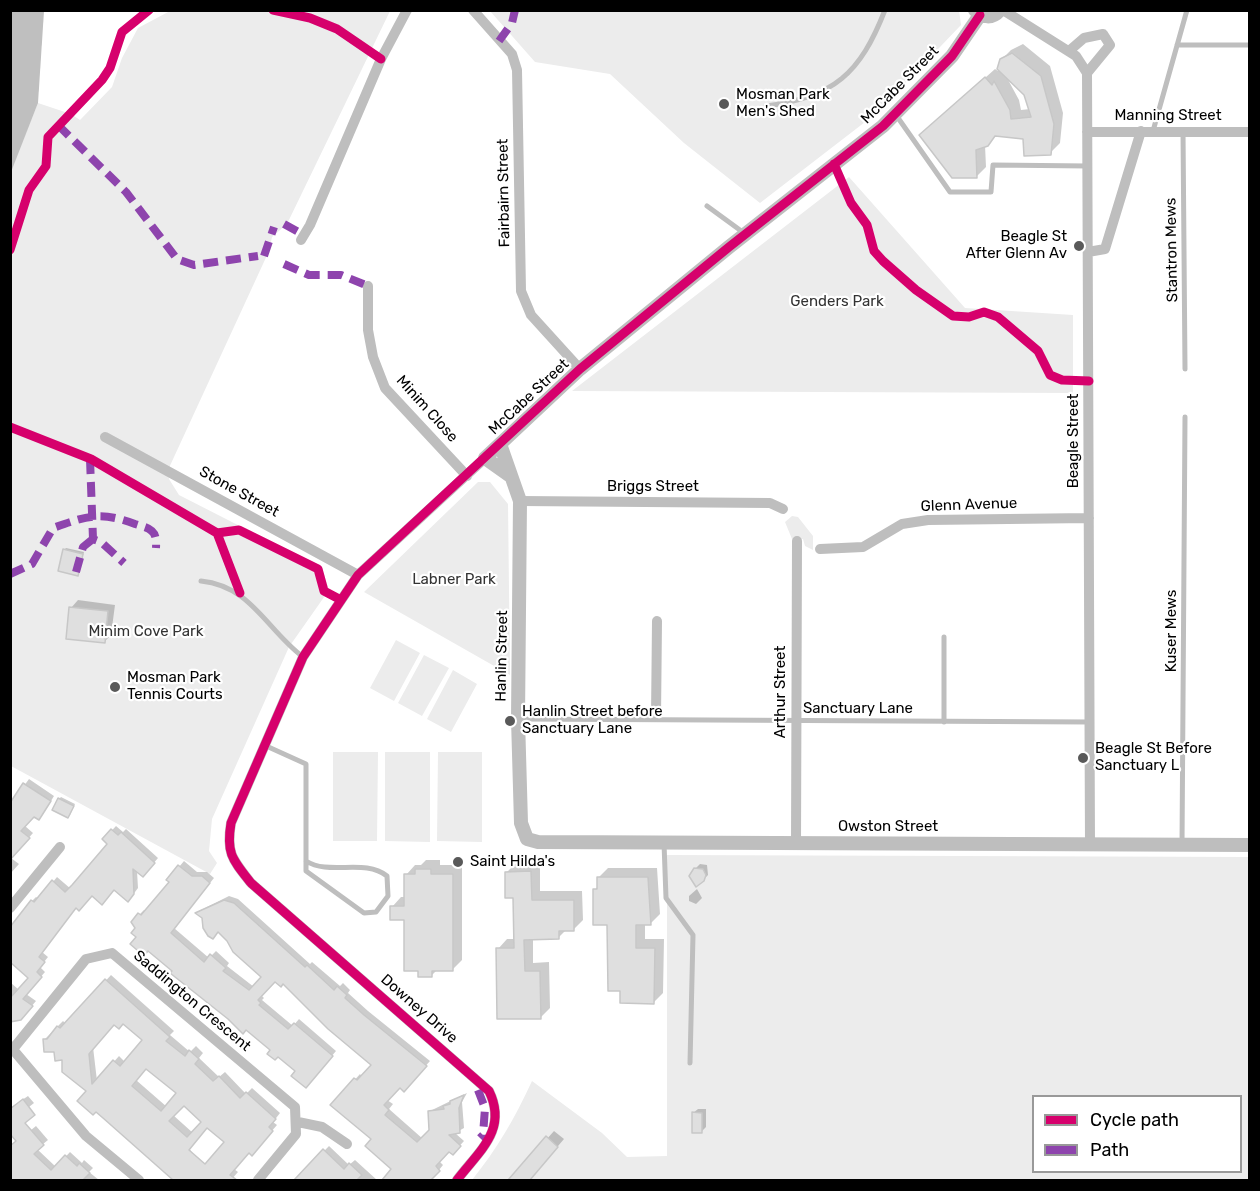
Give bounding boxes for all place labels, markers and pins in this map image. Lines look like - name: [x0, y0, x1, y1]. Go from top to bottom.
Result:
- place label: Mosman Park Men's Shed: [736, 86, 830, 121]
- marker: Mosman Park Men's Shed: [717, 97, 731, 111]
- place label: Beagle St After Glenn Av: [966, 228, 1067, 263]
- marker: Beagle St After Glenn Av: [1072, 239, 1086, 253]
- place label: Mosman Park Tennis Courts: [127, 669, 223, 704]
- marker: Mosman Park Tennis Courts: [108, 680, 122, 694]
- place label: Hanlin Street before Sanctuary Lane: [522, 703, 663, 738]
- marker: Hanlin Street before Sanctuary Lane: [503, 714, 517, 728]
- place label: Beagle St Before Sanctuary L: [1095, 740, 1212, 775]
- marker: Beagle St Before Sanctuary L: [1076, 751, 1090, 765]
- place label: Saint Hilda's: [470, 853, 555, 871]
- marker: Saint Hilda's: [451, 855, 465, 869]

